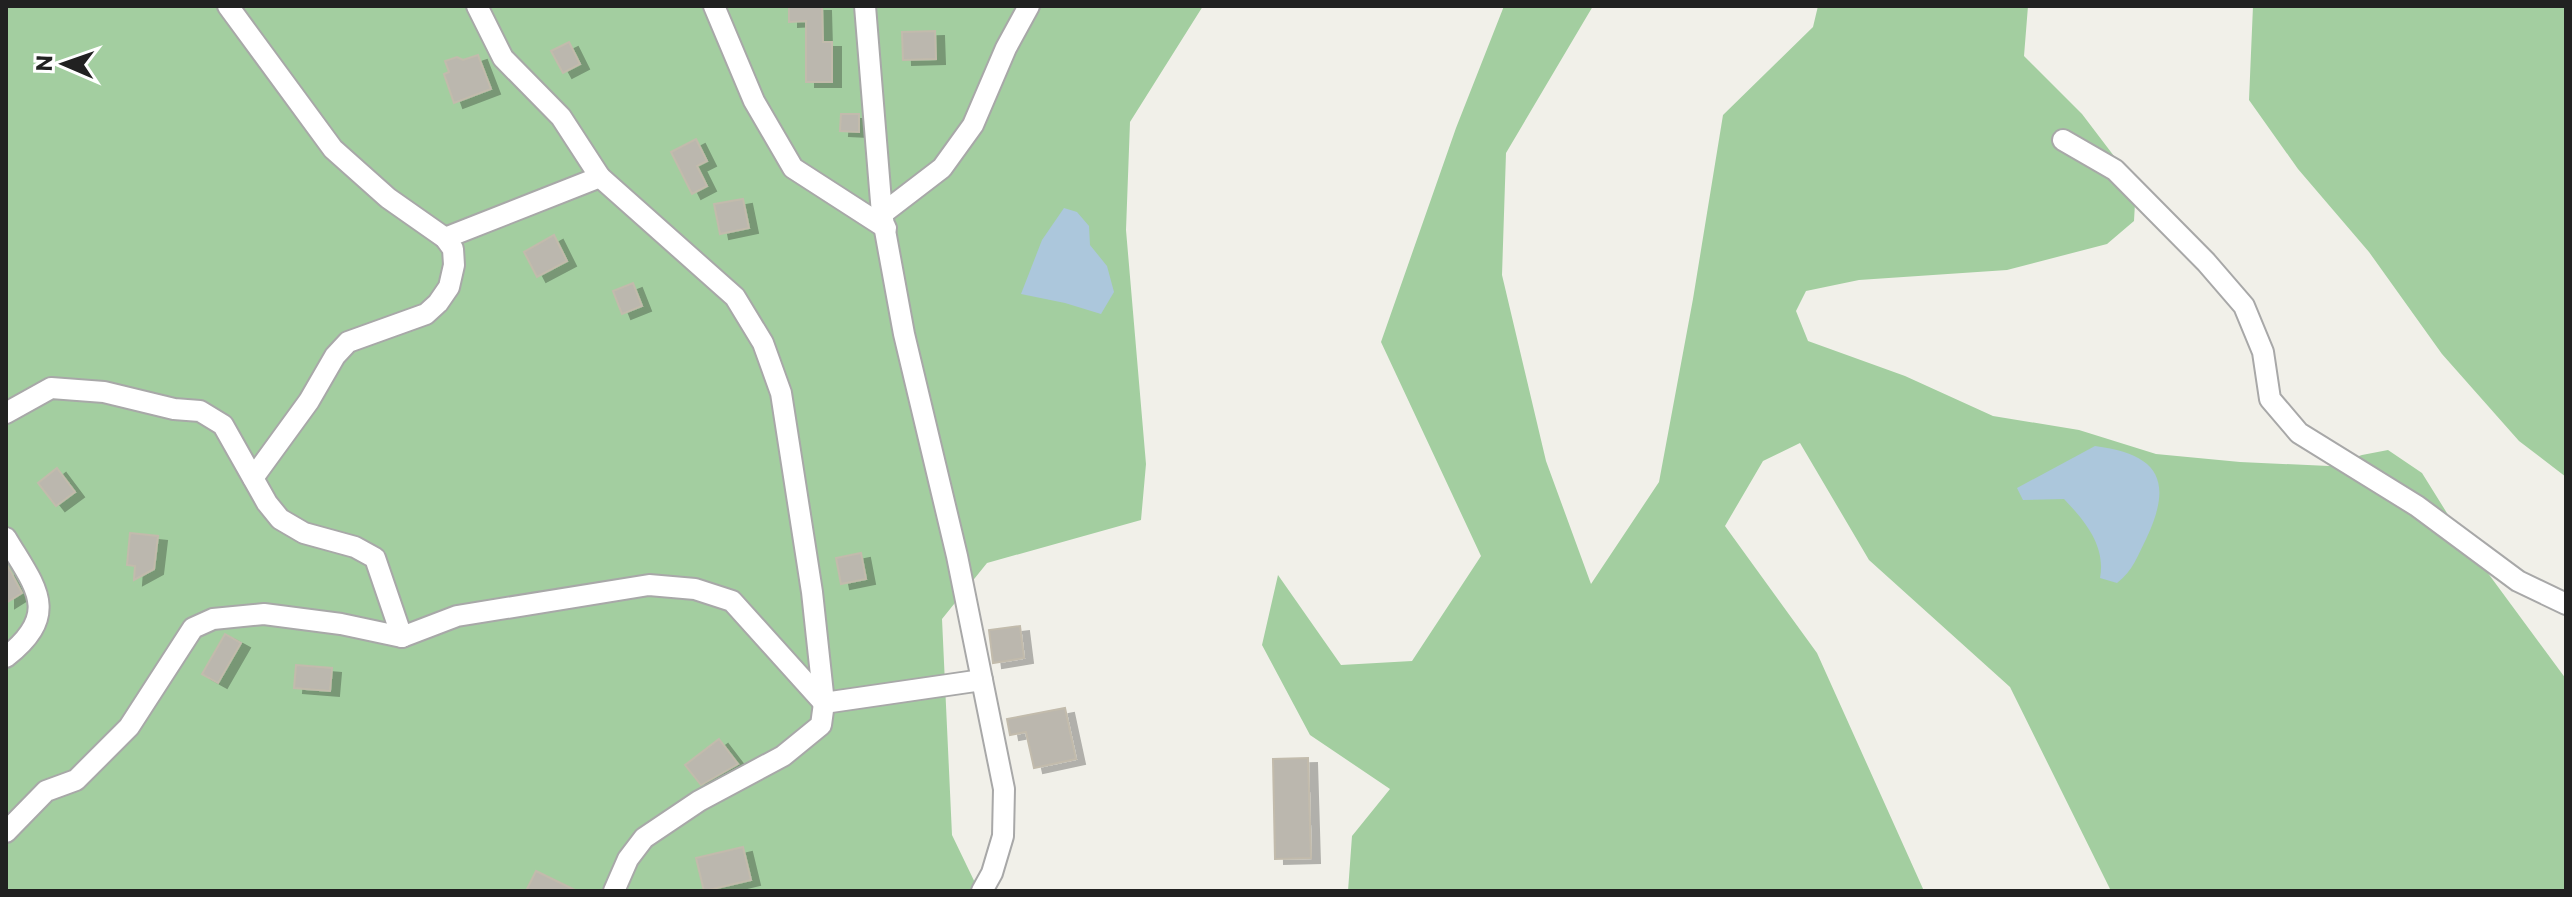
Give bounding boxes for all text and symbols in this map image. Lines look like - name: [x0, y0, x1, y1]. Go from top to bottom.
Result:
- north arrow: [24, 24, 104, 104]
- text: N: [30, 55, 57, 72]

